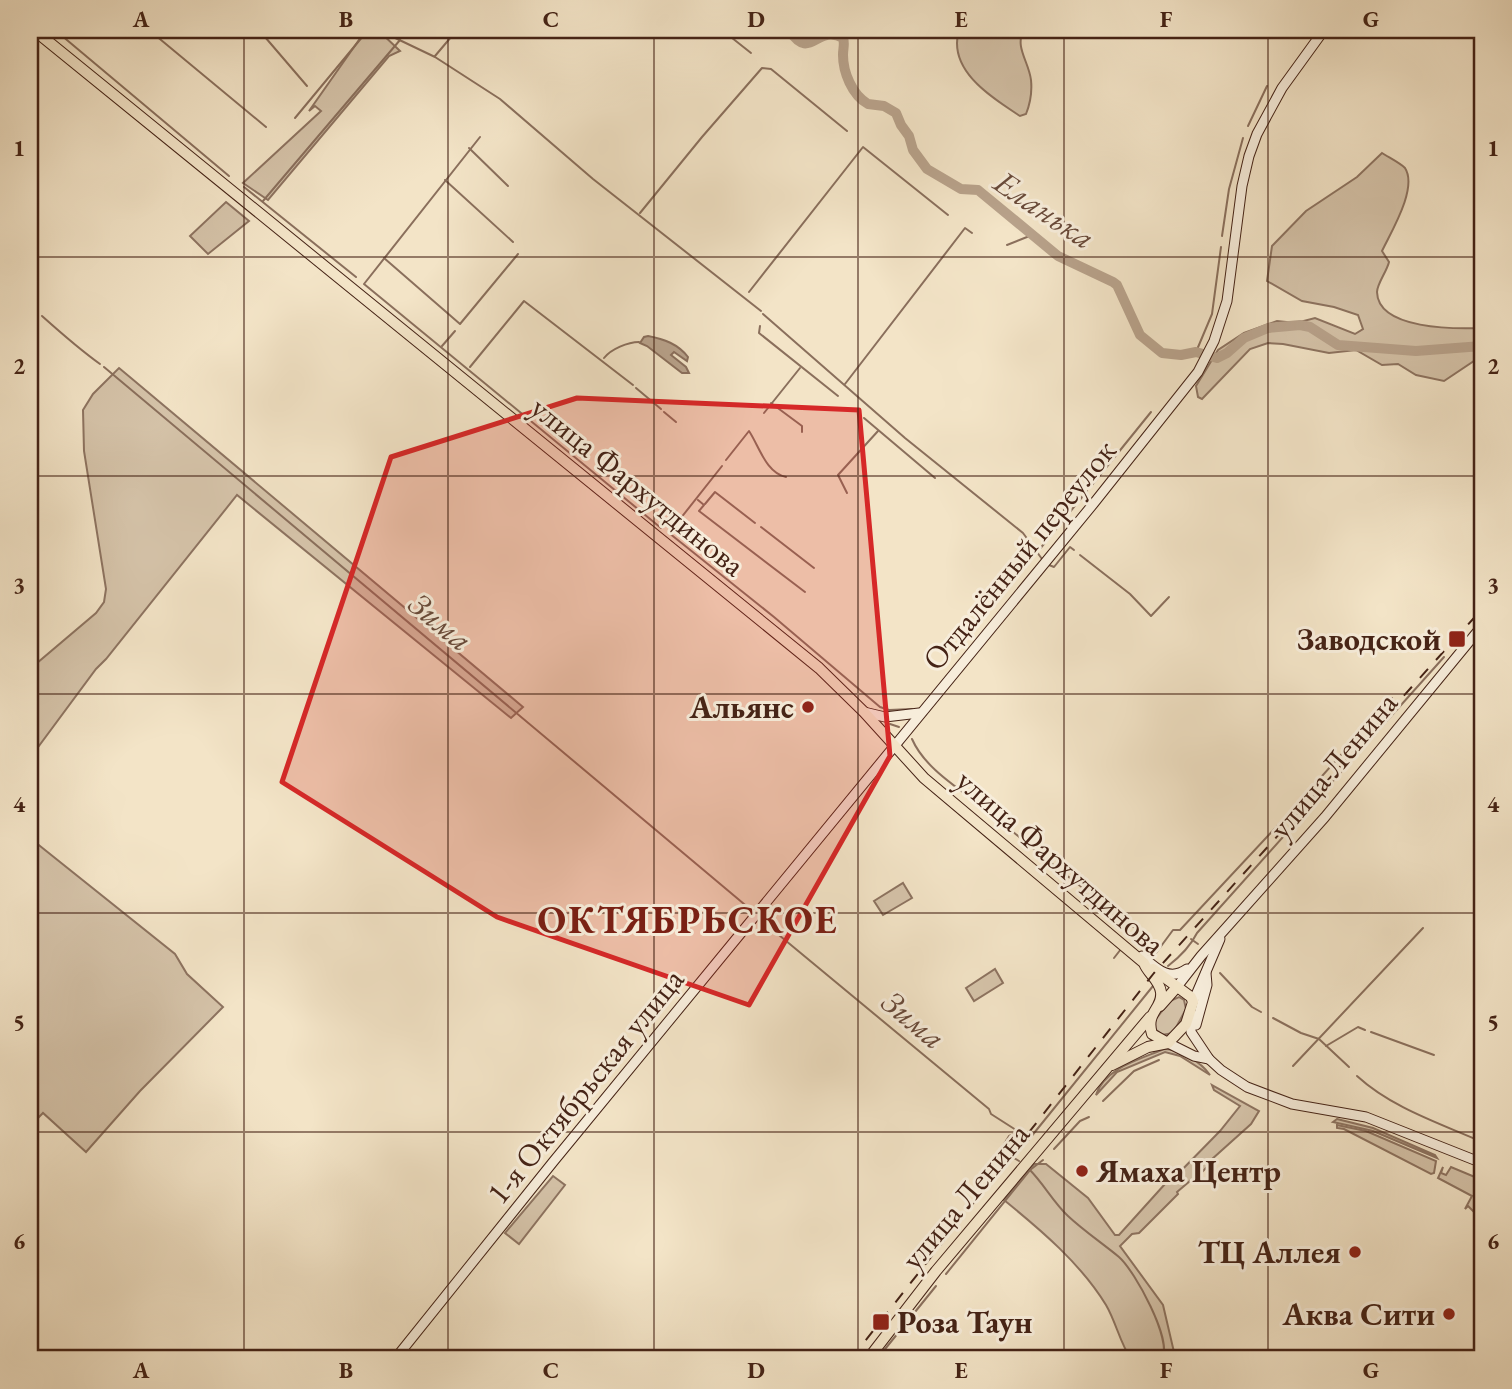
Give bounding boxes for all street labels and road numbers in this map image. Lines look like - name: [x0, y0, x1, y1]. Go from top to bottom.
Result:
- street label: улица Фархутдинова: [522, 387, 754, 586]
- street label: Отдалённый переулок: [913, 431, 1125, 679]
- street label: улица Ленина: [1259, 683, 1407, 847]
- street label: улица Фархутдинова: [948, 759, 1175, 965]
- street label: 1-я Октябрьская улица: [477, 959, 693, 1212]
- street label: улица Ленина: [891, 1114, 1039, 1278]

